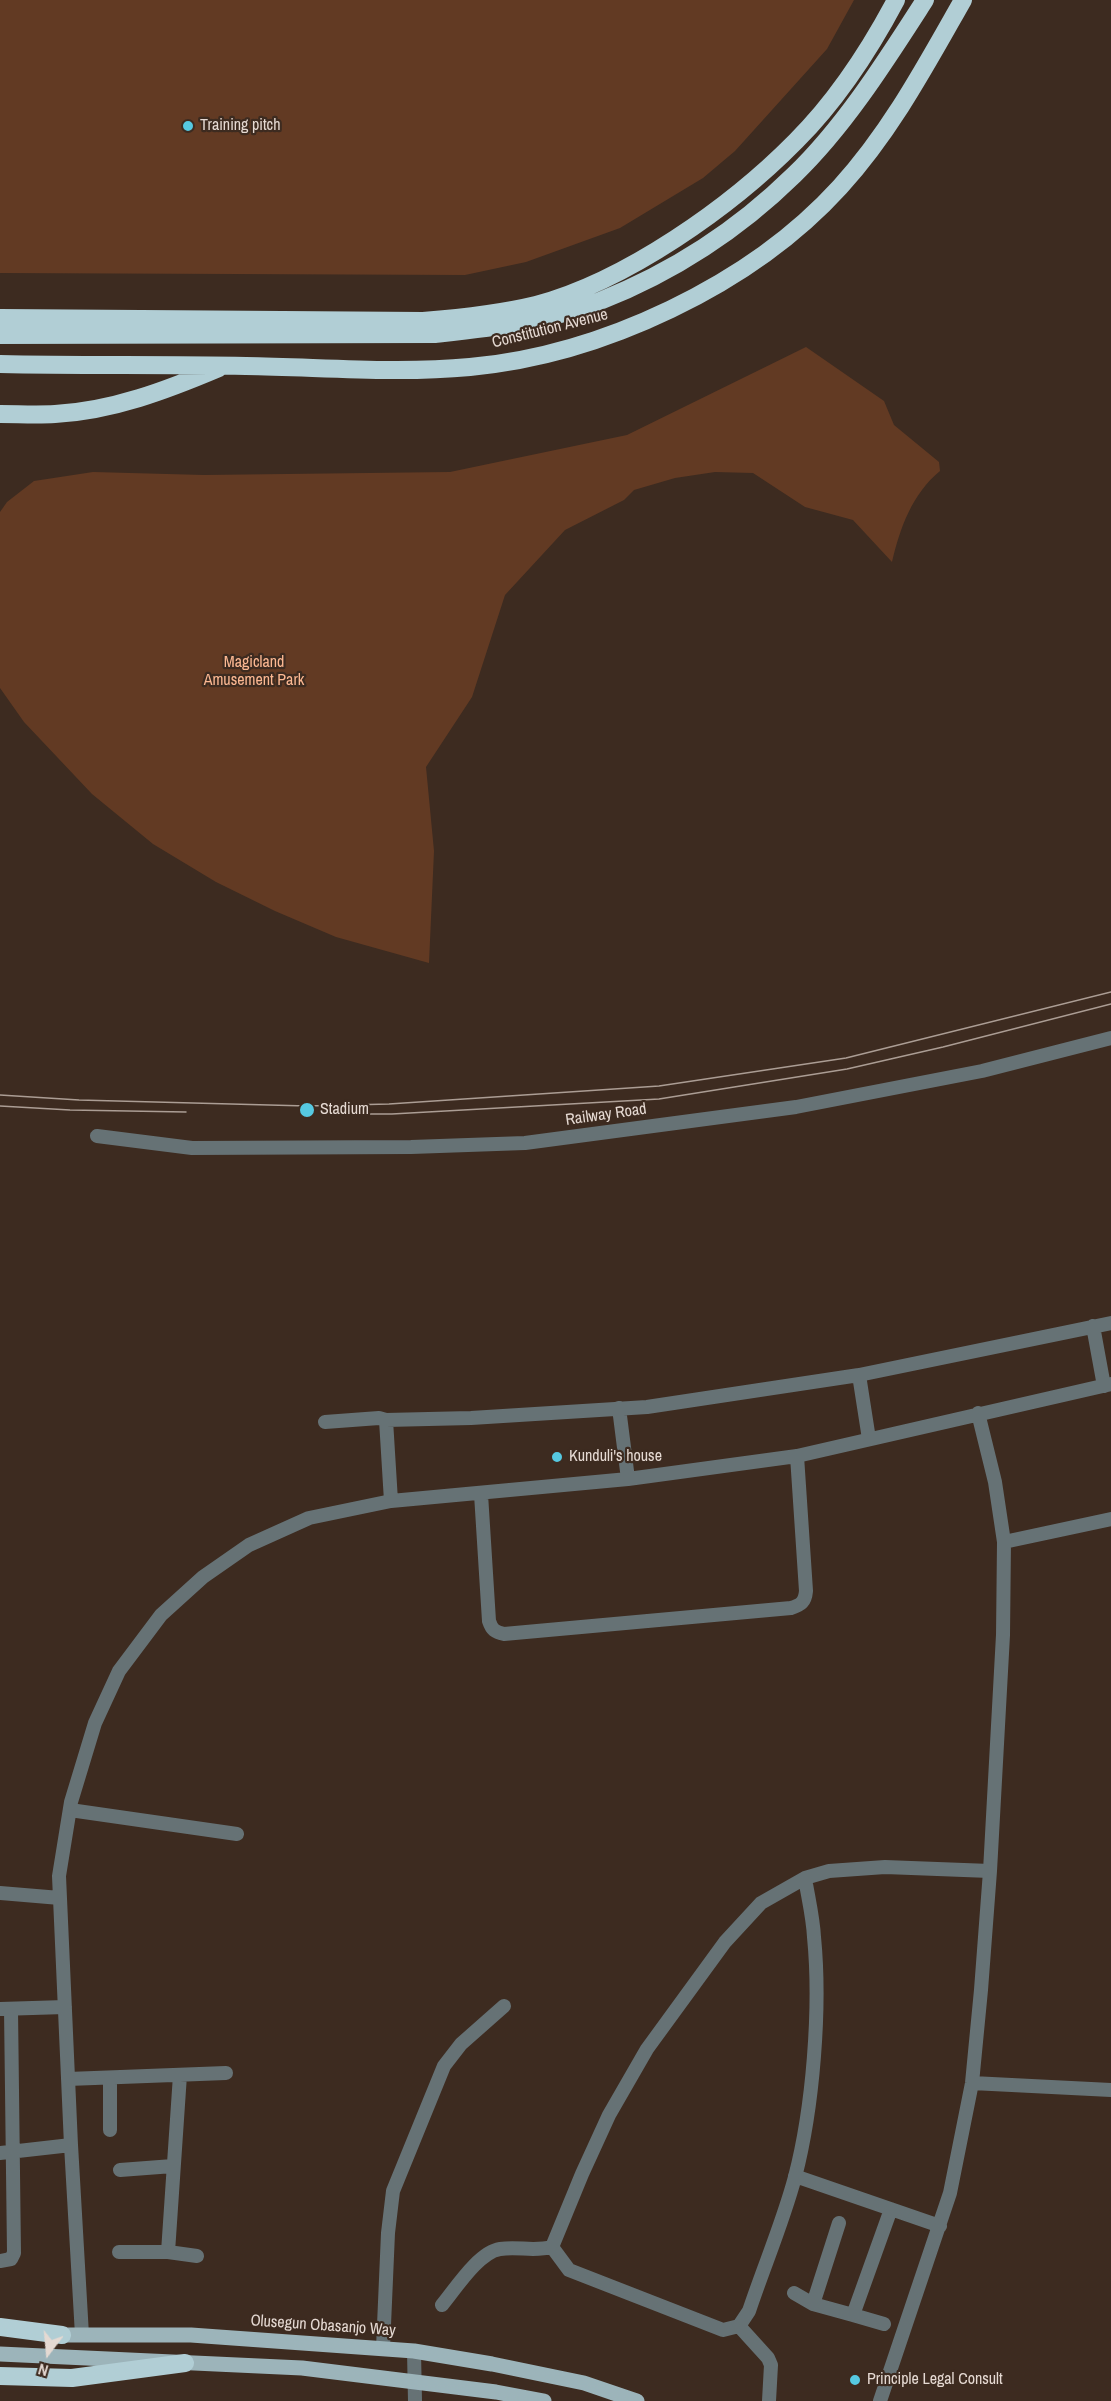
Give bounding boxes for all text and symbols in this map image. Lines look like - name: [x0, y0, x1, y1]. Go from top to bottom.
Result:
- place label: Training pitch: [200, 116, 280, 136]
- marker: Training pitch: [181, 119, 195, 133]
- street label: Constitution Avenue: [490, 305, 610, 353]
- park label: Magicland Amusement Park: [204, 653, 304, 691]
- place label: Stadium: [320, 1100, 369, 1120]
- street label: Railway Road: [564, 1100, 648, 1130]
- marker: Stadium: [298, 1101, 316, 1119]
- place label: Kunduli's house: [569, 1447, 662, 1467]
- marker: Kunduli's house: [550, 1450, 564, 1464]
- street label: Olusegun Obasanjo Way: [250, 2311, 396, 2341]
- north arrow: [18, 2323, 78, 2383]
- text: N: [35, 2358, 51, 2382]
- place label: Principle Legal Consult: [867, 2370, 1003, 2390]
- marker: Principle Legal Consult: [848, 2373, 862, 2387]

